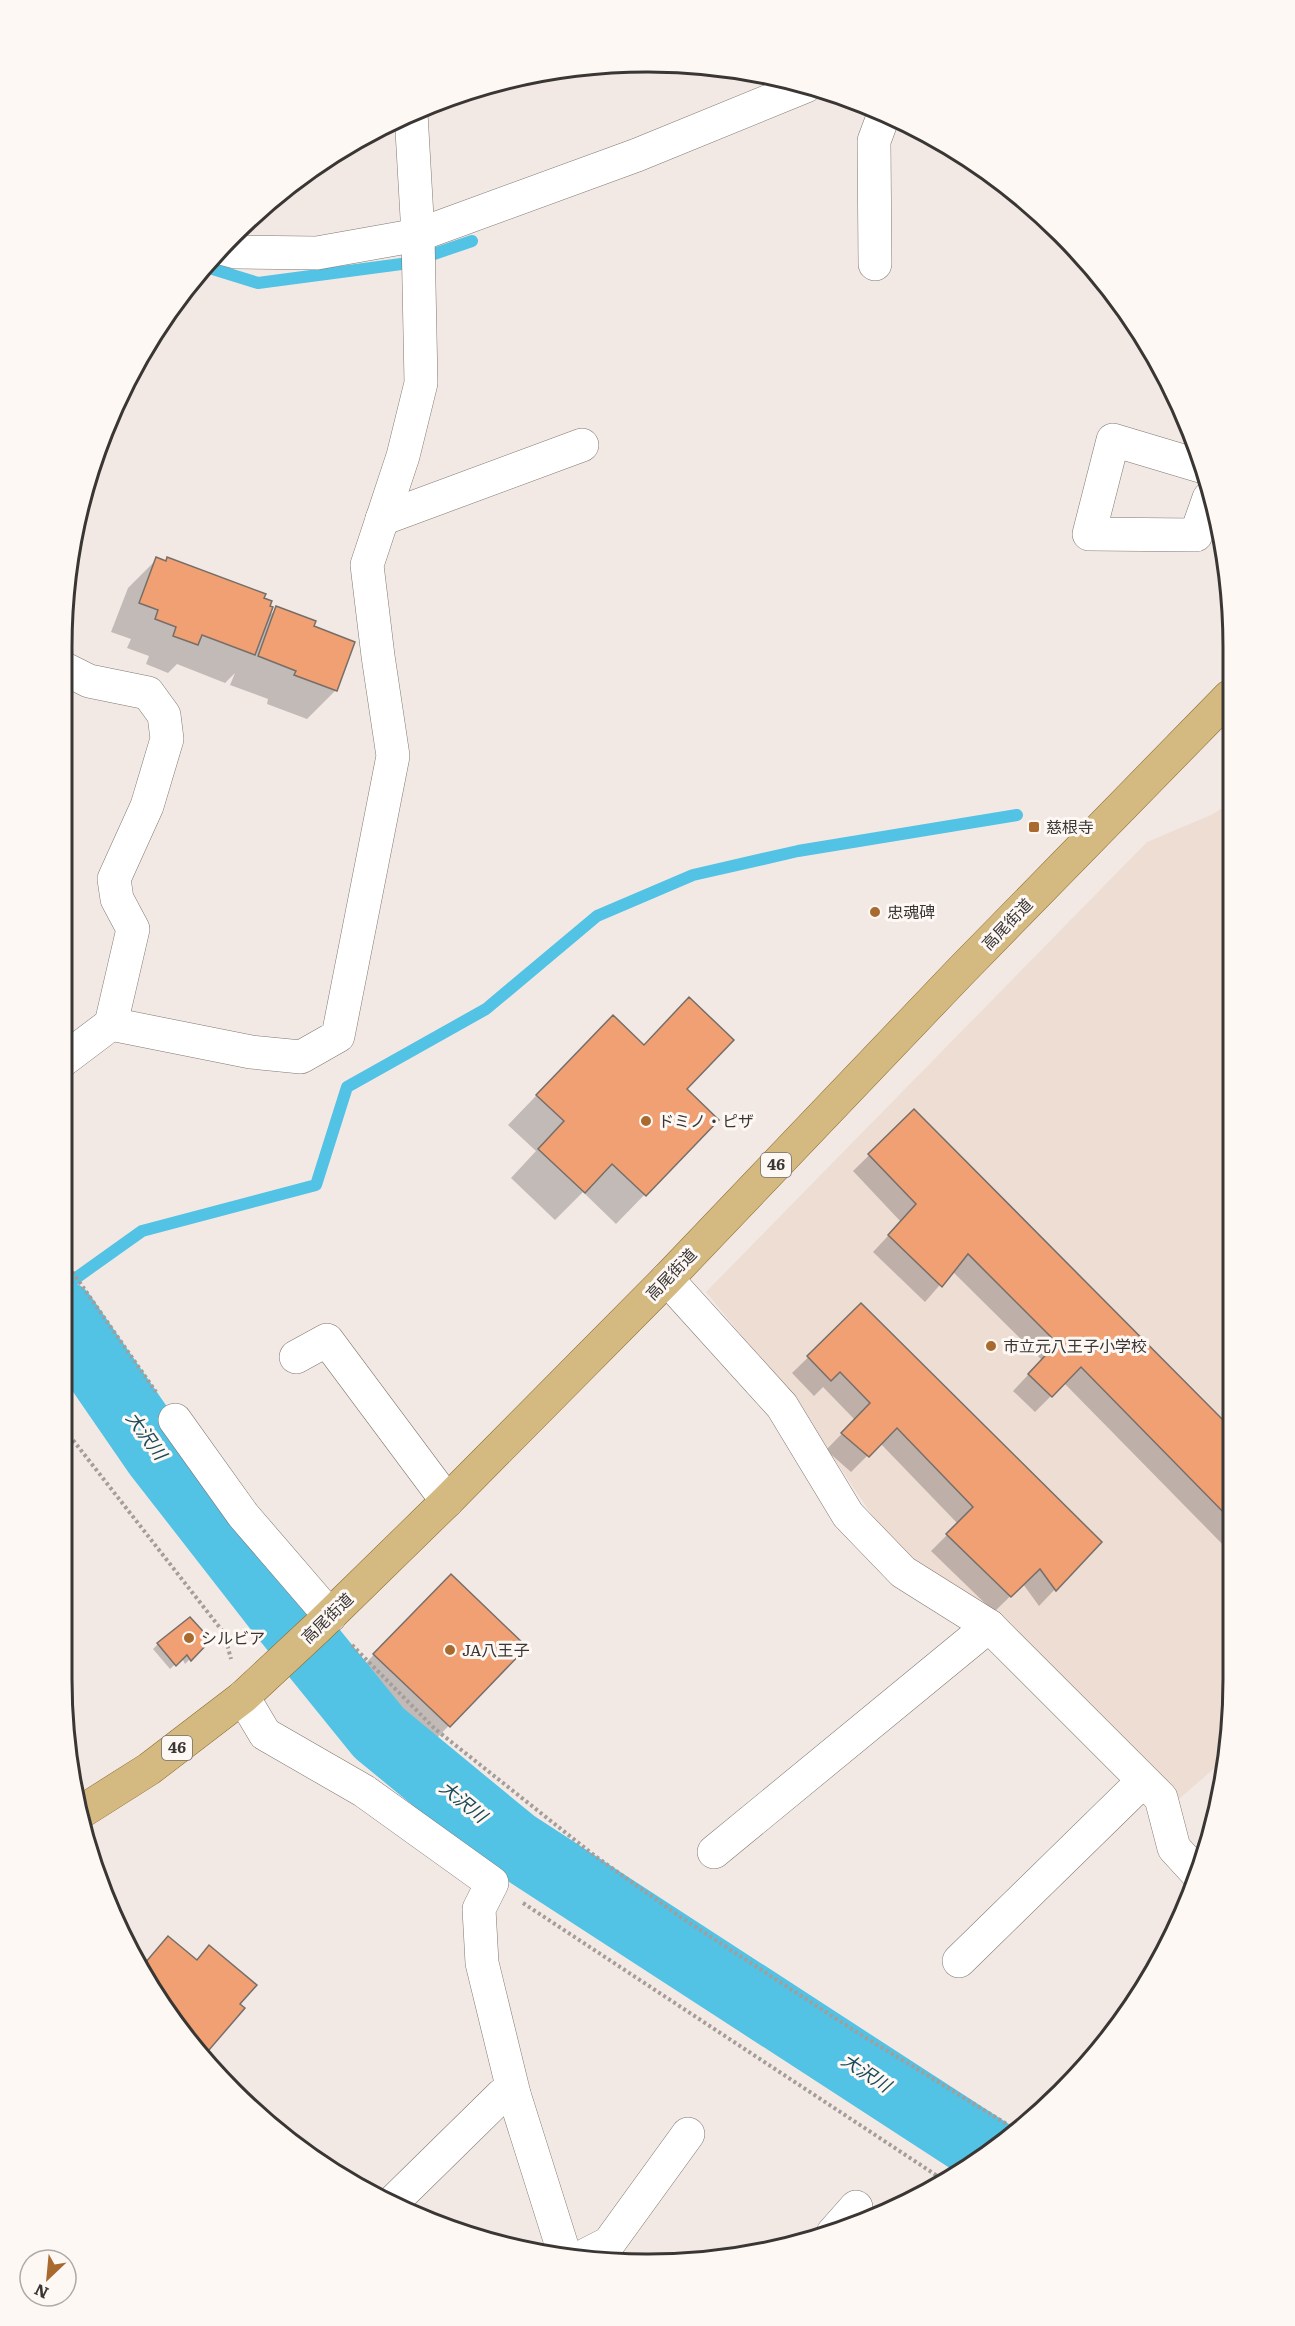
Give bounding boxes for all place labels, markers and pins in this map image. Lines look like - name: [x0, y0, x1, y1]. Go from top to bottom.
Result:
- place label: 慈根寺: [1046, 814, 1094, 838]
- marker: 慈根寺: [1027, 820, 1041, 834]
- place label: 忠魂碑: [887, 899, 935, 923]
- marker: 忠魂碑: [868, 905, 882, 919]
- place label: ドミノ・ピザ: [658, 1108, 754, 1132]
- marker: ドミノ・ピザ: [639, 1114, 653, 1128]
- place label: 市立元八王子小学校: [1003, 1333, 1147, 1357]
- marker: 市立元八王子小学校: [984, 1339, 998, 1353]
- place label: シルビア: [201, 1625, 265, 1649]
- marker: シルビア: [182, 1631, 196, 1645]
- place label: JA八王子: [462, 1637, 530, 1661]
- marker: JA八王子: [443, 1643, 457, 1657]

